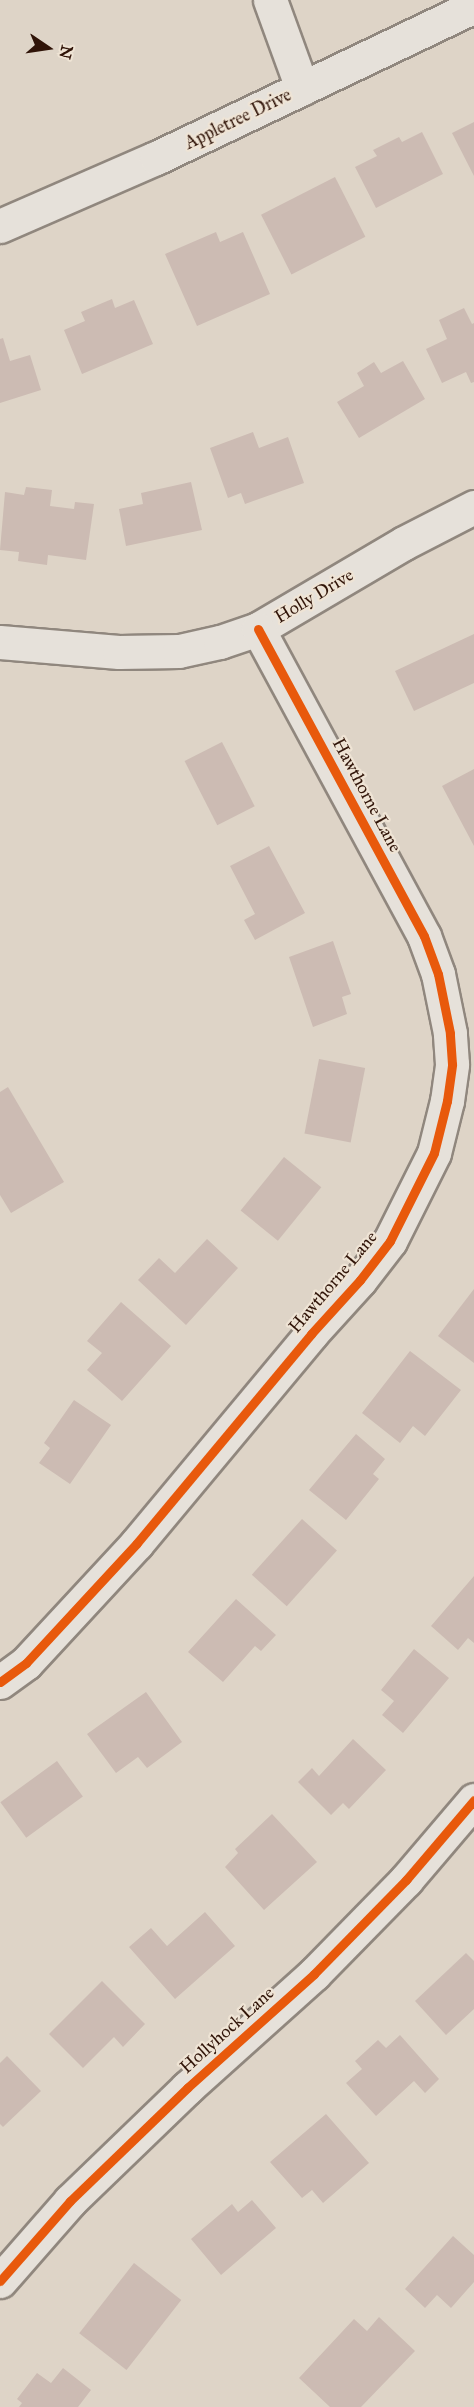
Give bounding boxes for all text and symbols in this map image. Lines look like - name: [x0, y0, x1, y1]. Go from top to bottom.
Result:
- north arrow: [18, 18, 78, 78]
- text: N: [55, 43, 77, 61]
- street label: Appletree Drive: [181, 84, 295, 154]
- street label: Holly Drive: [271, 564, 357, 628]
- street label: Hawthorne Lane: [328, 734, 406, 856]
- street label: Hawthorne Lane: [284, 1227, 382, 1337]
- street label: Hollyhock Lane: [175, 1982, 279, 2078]

